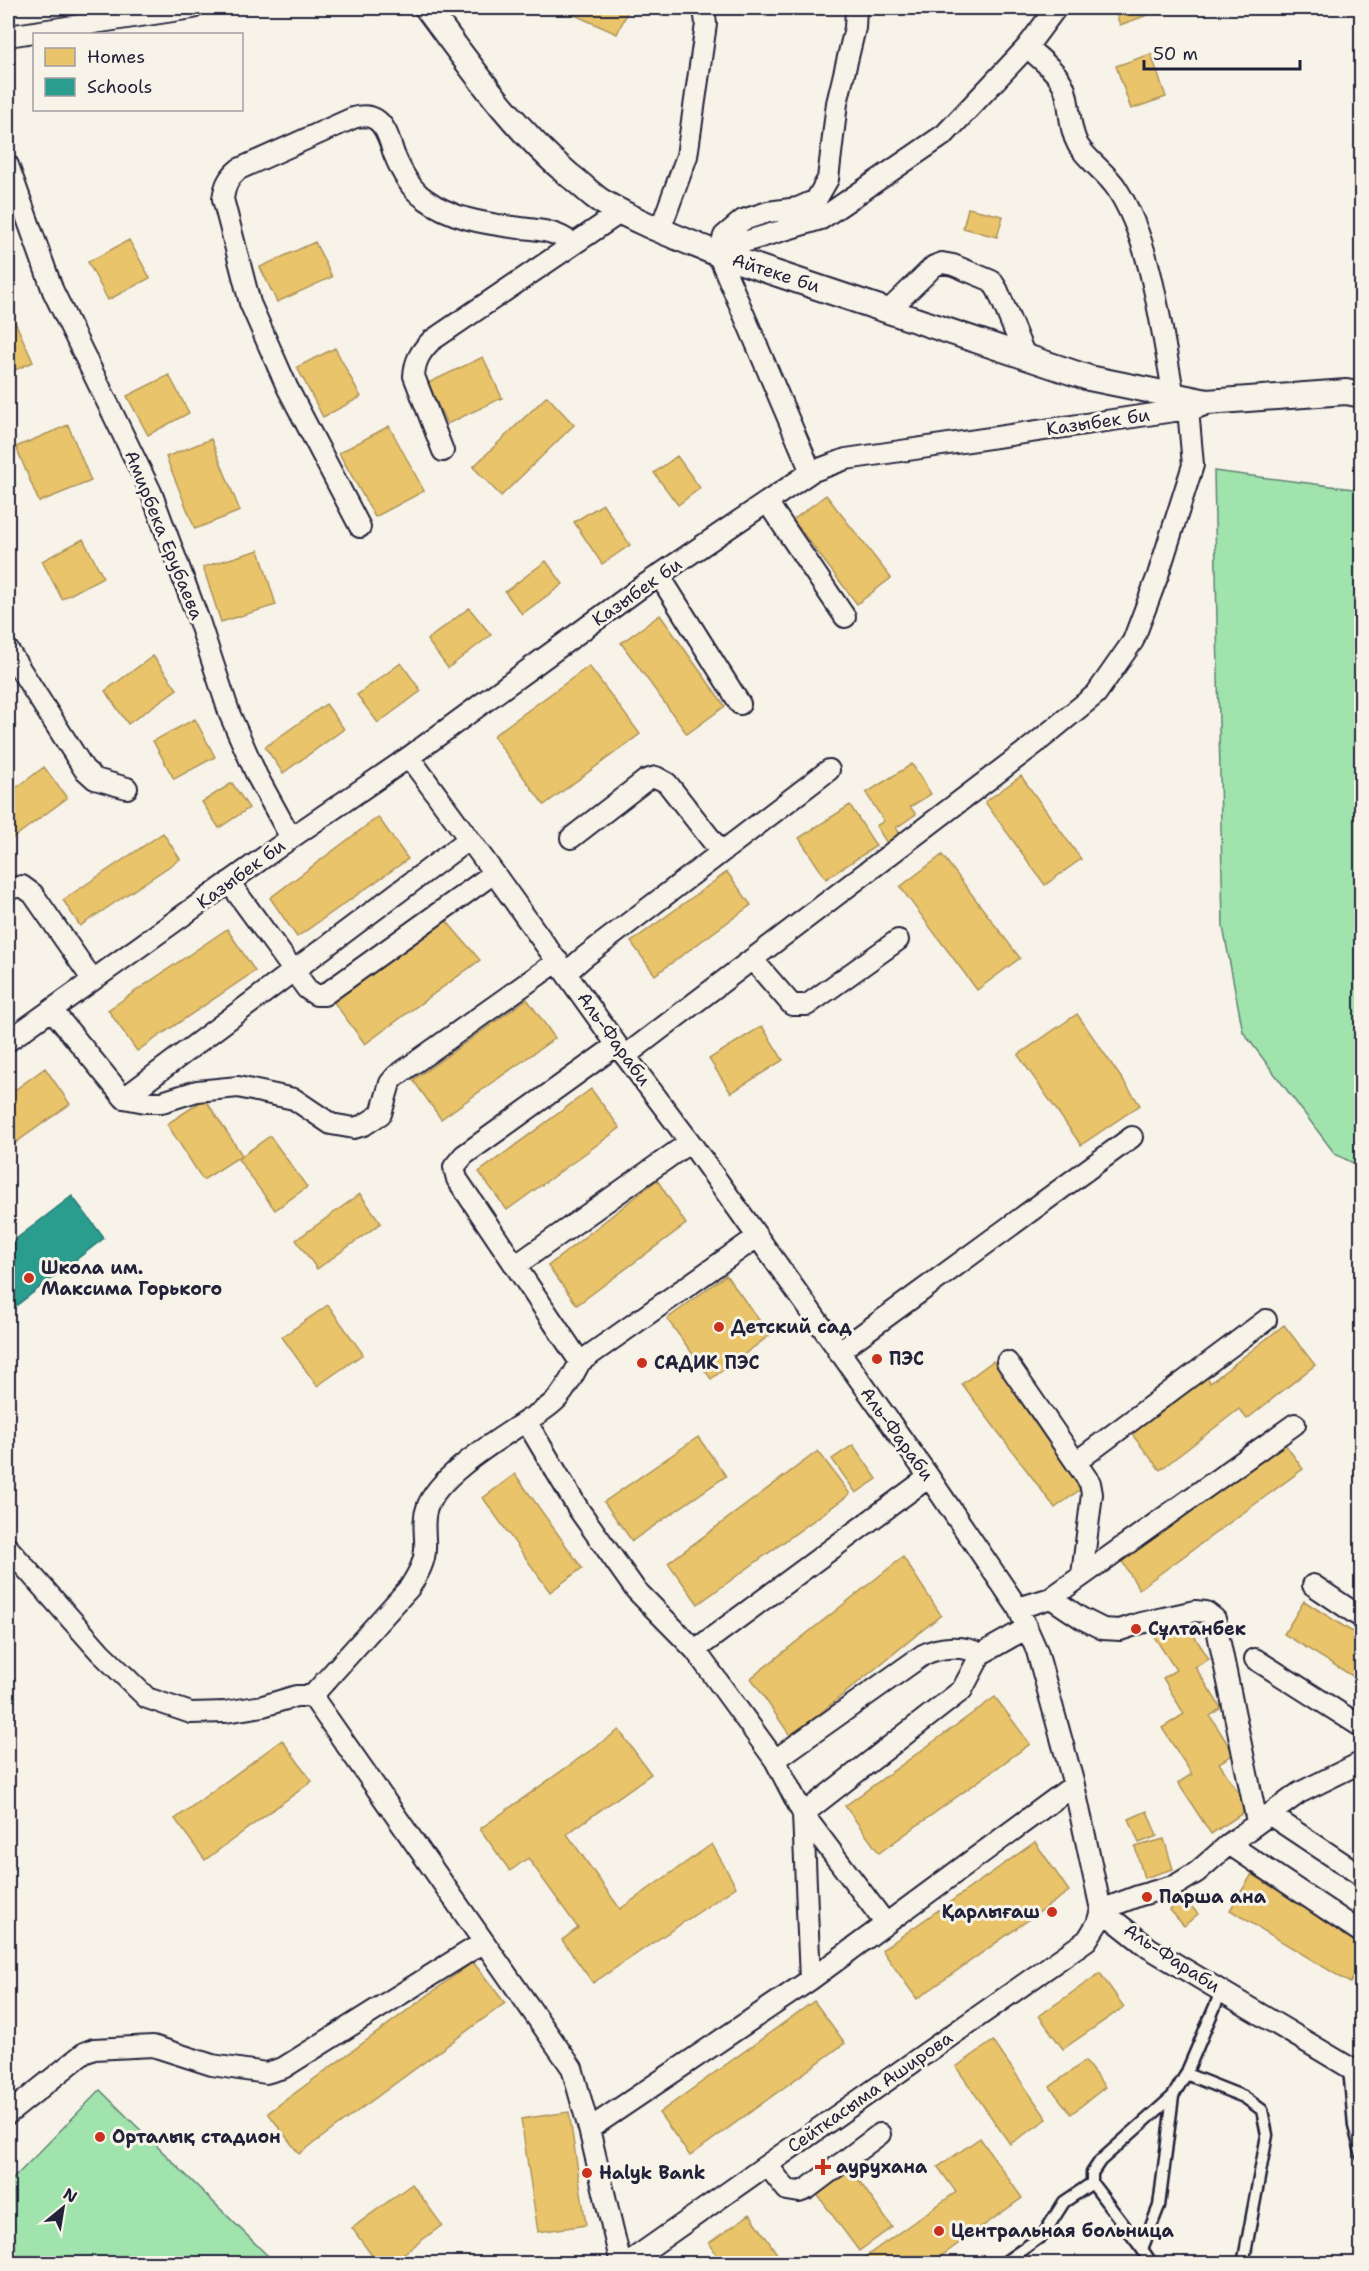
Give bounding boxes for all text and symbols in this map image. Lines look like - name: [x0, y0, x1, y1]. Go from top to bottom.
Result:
- legend: [33, 33, 243, 111]
- scale bar: [1144, 33, 1300, 71]
- text: 50 m: [1153, 42, 1198, 66]
- text: Homes: [87, 45, 145, 69]
- text: Schools: [87, 75, 153, 99]
- street label: Айтеке би: [729, 248, 823, 299]
- street label: Казыбек би: [1045, 403, 1151, 441]
- street label: Амирбека Ерубаева: [119, 447, 209, 623]
- street label: Казыбек би: [588, 552, 687, 632]
- street label: Казыбек би: [192, 834, 290, 914]
- street label: Аль-Фараби: [572, 987, 656, 1091]
- place label: Школа им. Максима Горького: [41, 1256, 222, 1301]
- marker: Школа им. Максима Горького: [22, 1271, 36, 1285]
- place label: Детский сад: [731, 1315, 852, 1339]
- marker: Детский сад: [712, 1320, 726, 1334]
- place label: ПЭС: [889, 1347, 924, 1371]
- place label: САДИК ПЭС: [654, 1351, 760, 1375]
- marker: ПЭС: [870, 1352, 884, 1366]
- marker: САДИК ПЭС: [635, 1356, 649, 1370]
- street label: Аль-Фараби: [855, 1382, 939, 1486]
- place label: Сұлтанбек: [1148, 1617, 1246, 1641]
- marker: Сұлтанбек: [1129, 1622, 1143, 1636]
- place label: Парша ана: [1159, 1885, 1267, 1909]
- marker: Парша ана: [1140, 1890, 1154, 1904]
- place label: Қарлығаш: [942, 1900, 1040, 1924]
- marker: Қарлығаш: [1045, 1905, 1059, 1919]
- street label: Аль-Фараби: [1119, 1918, 1225, 1998]
- street label: Сейткасыма Аширова: [783, 2026, 957, 2158]
- place label: Орталық стадион: [112, 2125, 281, 2149]
- marker: Орталық стадион: [93, 2130, 107, 2144]
- place label: аурухана: [836, 2155, 928, 2179]
- marker: аурухана: [814, 2158, 832, 2176]
- place label: Halyk Bank: [599, 2161, 705, 2185]
- marker: Halyk Bank: [580, 2166, 594, 2180]
- north arrow: [33, 2178, 93, 2238]
- text: N: [60, 2183, 81, 2208]
- place label: Центральная больница: [951, 2219, 1174, 2243]
- marker: Центральная больница: [932, 2224, 946, 2238]

